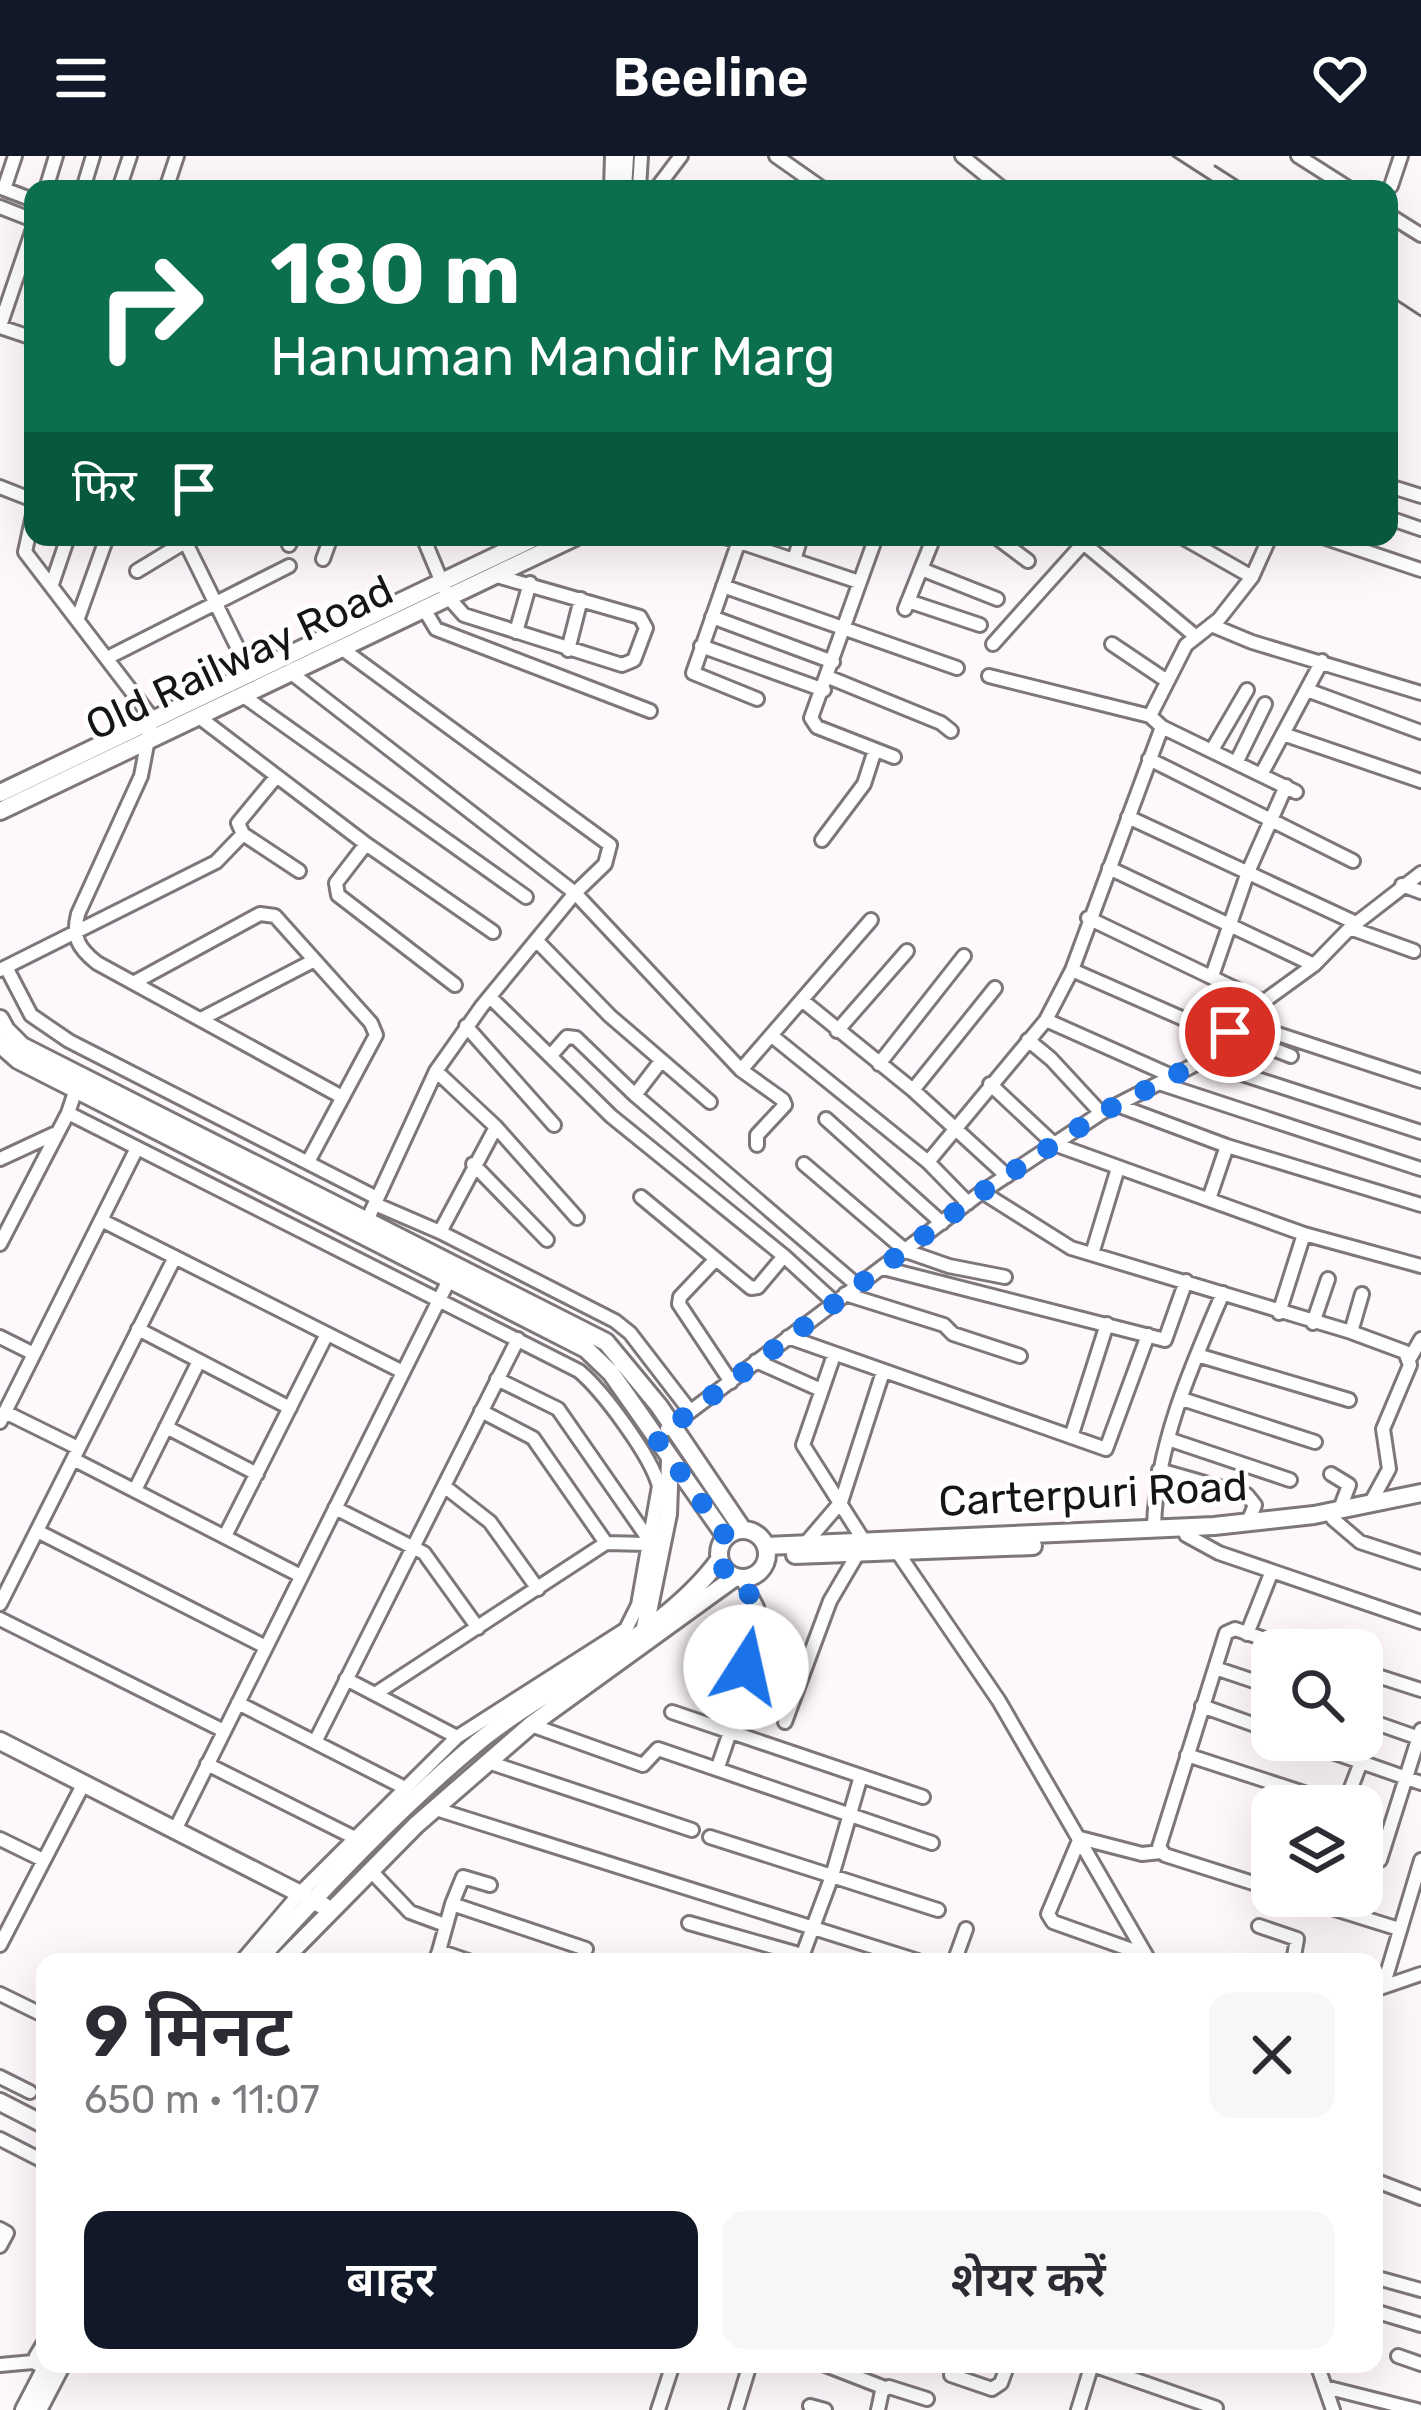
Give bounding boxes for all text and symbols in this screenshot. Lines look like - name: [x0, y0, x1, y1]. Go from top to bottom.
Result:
- icon: menu: [48, 45, 114, 111]
- icon: heart: [1307, 45, 1373, 111]
- text: Beeline: [612, 46, 809, 110]
- text: 180 m: [270, 224, 521, 324]
- icon: right: [72, 228, 228, 384]
- text: Hanuman Mandir Marg: [270, 325, 835, 389]
- icon: arrive: [161, 456, 227, 522]
- text: फिर: [72, 459, 137, 512]
- street label: Old Railway Road: [78, 565, 401, 751]
- pin: [1179, 981, 1281, 1083]
- icon: arrive: [1197, 999, 1263, 1065]
- street label: Carterpuri Road: [937, 1461, 1249, 1527]
- position arrow: [683, 1604, 809, 1730]
- map controls: [1251, 1629, 1383, 1917]
- button: search: [1251, 1629, 1383, 1761]
- button: layers: [1251, 1785, 1383, 1917]
- text: 9 मिनट: [84, 1989, 291, 2074]
- button: close: [1209, 1992, 1335, 2118]
- text: 650 m · 11:07: [84, 2077, 320, 2123]
- button: बाहर: [84, 2211, 698, 2349]
- button: शेयर करें: [722, 2211, 1335, 2349]

